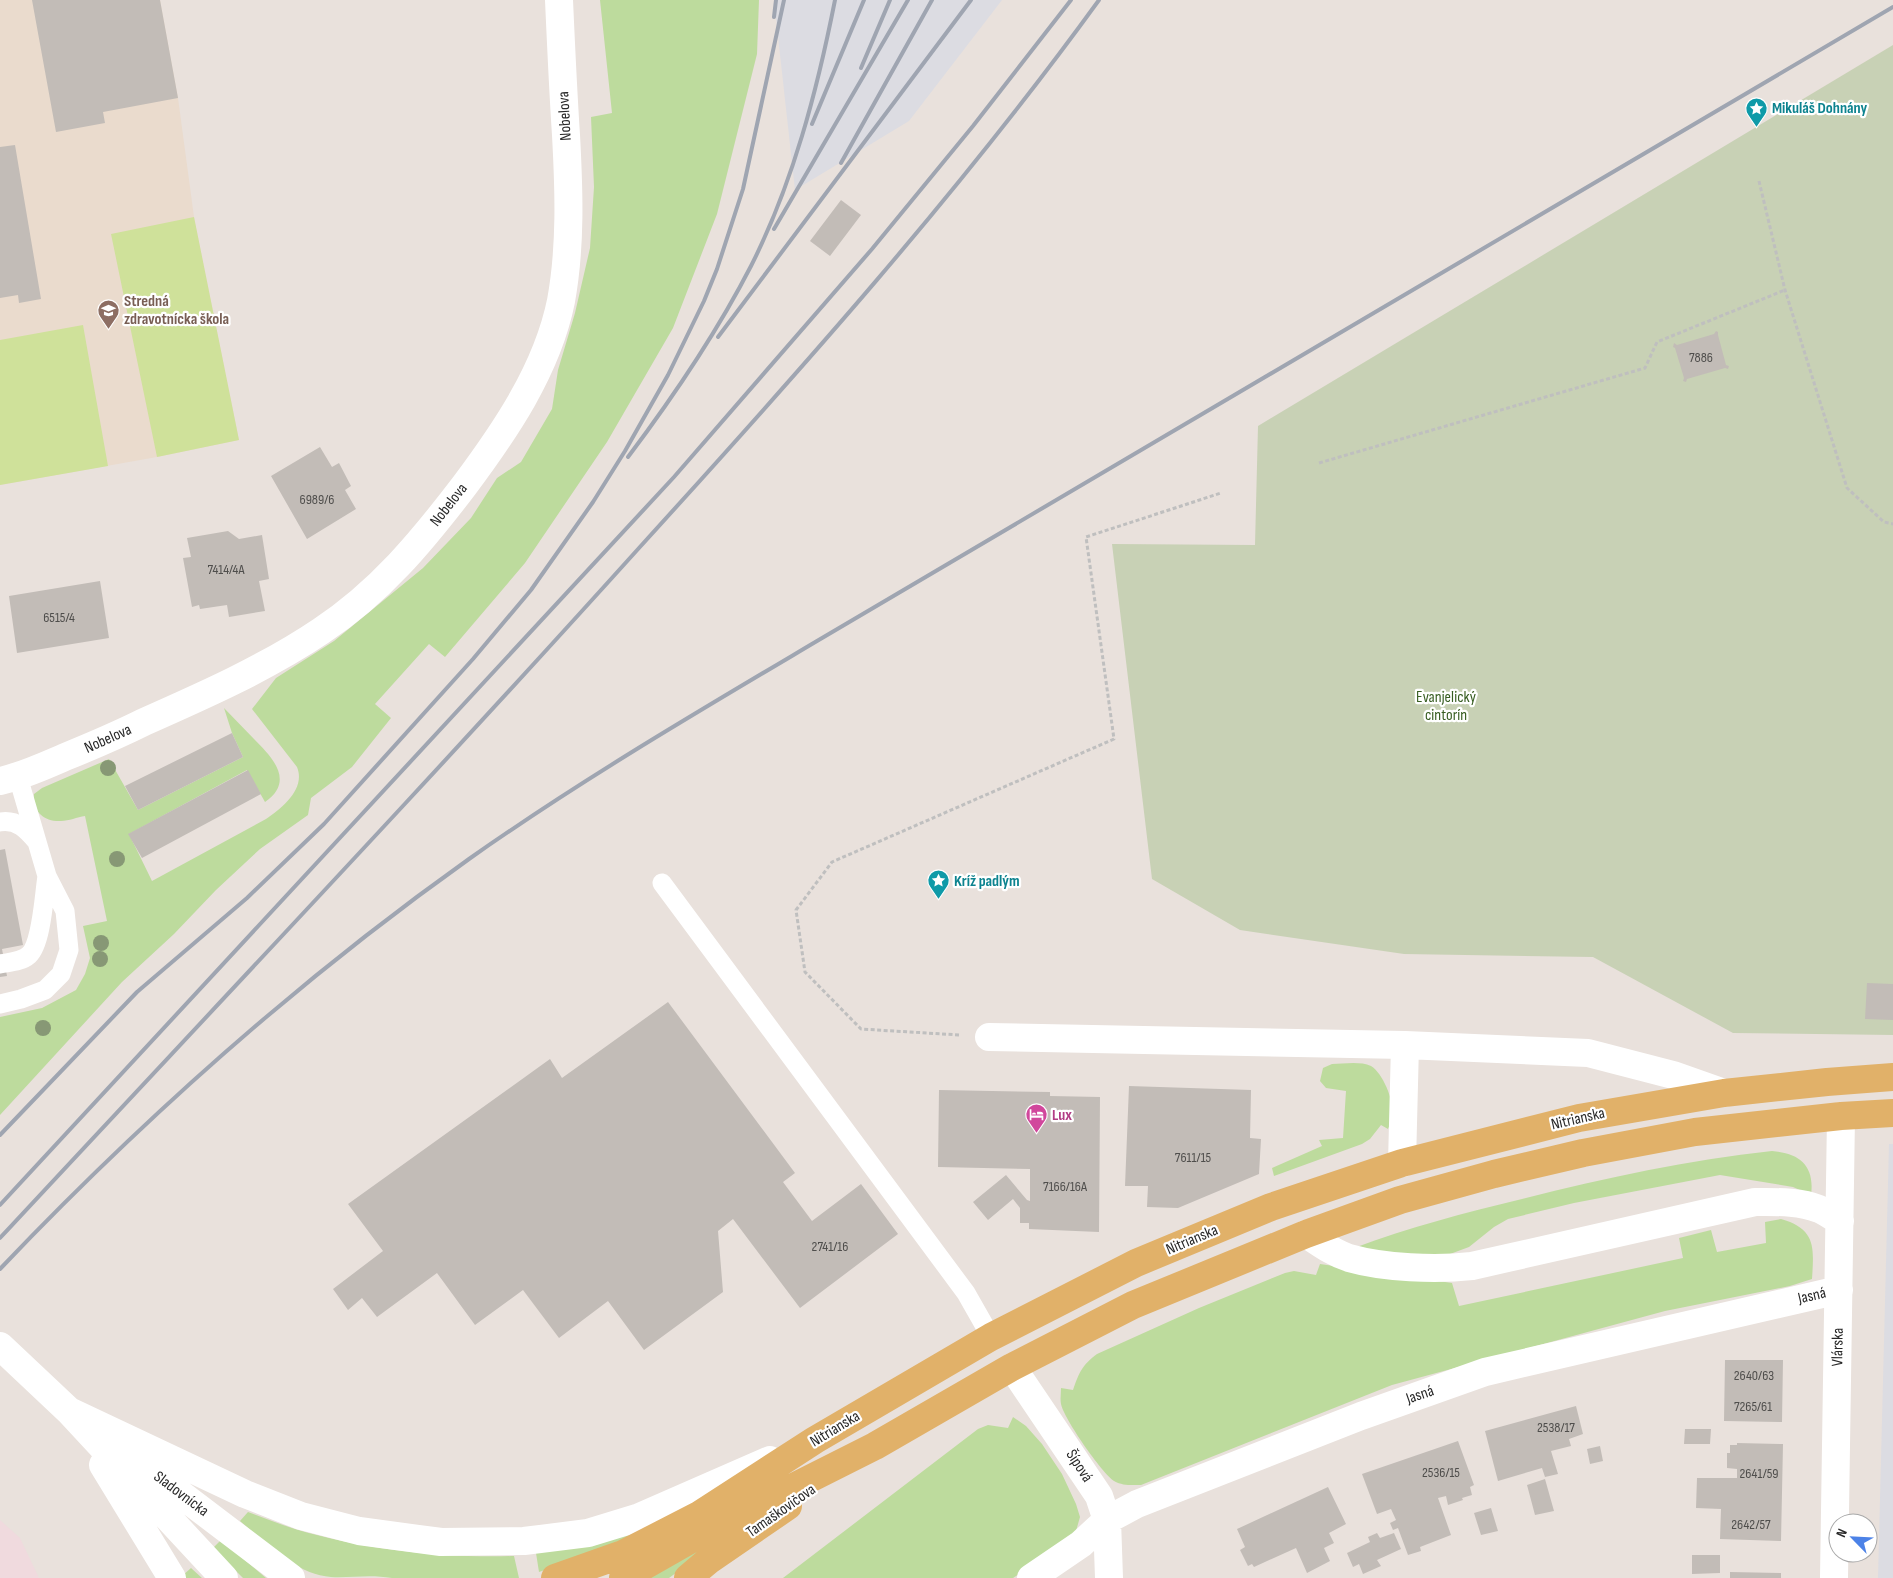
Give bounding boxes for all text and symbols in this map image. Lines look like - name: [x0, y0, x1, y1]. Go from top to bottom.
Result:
- street label: Nobelova: [554, 91, 576, 141]
- place icon: Mikuláš Dohnány: [1744, 96, 1768, 127]
- place label: Mikuláš Dohnány: [1772, 99, 1868, 118]
- place label: Stredná zdravotnícka škola: [124, 292, 229, 329]
- school or university icon: Stredná zdravotnícka škola: [96, 298, 120, 329]
- house number: 7886: [1689, 349, 1713, 366]
- street label: Nobelova: [426, 480, 472, 530]
- house number: 6989/6: [300, 491, 334, 508]
- house number: 7414/4A: [208, 561, 245, 578]
- house number: 6515/4: [43, 609, 75, 626]
- park label: Evanjelický cintorín: [1416, 688, 1476, 725]
- street label: Nobelova: [82, 720, 134, 758]
- place icon: Kríž padlým: [926, 869, 950, 900]
- place label: Kríž padlým: [954, 872, 1020, 891]
- hotel icon: Lux: [1024, 1103, 1048, 1134]
- street label: Nitrianska: [1549, 1104, 1607, 1134]
- place label: Lux: [1052, 1106, 1072, 1125]
- house number: 7611/15: [1175, 1149, 1212, 1166]
- house number: 7166/16A: [1043, 1178, 1088, 1195]
- street label: Nitrianska: [1163, 1221, 1221, 1259]
- house number: 2741/16: [812, 1238, 848, 1255]
- street label: Jasná: [1795, 1284, 1828, 1309]
- street label: Vlárska: [1828, 1327, 1848, 1367]
- house number: 2640/63: [1734, 1367, 1774, 1384]
- street label: Jasná: [1403, 1381, 1436, 1409]
- house number: 7265/61: [1734, 1398, 1772, 1415]
- street label: Nitrianska: [807, 1407, 863, 1451]
- house number: 2538/17: [1537, 1419, 1575, 1436]
- street label: Šípová: [1061, 1446, 1097, 1486]
- house number: 2536/15: [1422, 1464, 1460, 1481]
- house number: 2641/59: [1739, 1465, 1779, 1482]
- street label: Sladovnícka: [150, 1467, 212, 1521]
- street label: Tamaškovičova: [743, 1480, 819, 1542]
- north arrow: [1828, 1513, 1878, 1563]
- house number: 2642/57: [1731, 1516, 1771, 1533]
- text: N: [1832, 1526, 1851, 1540]

